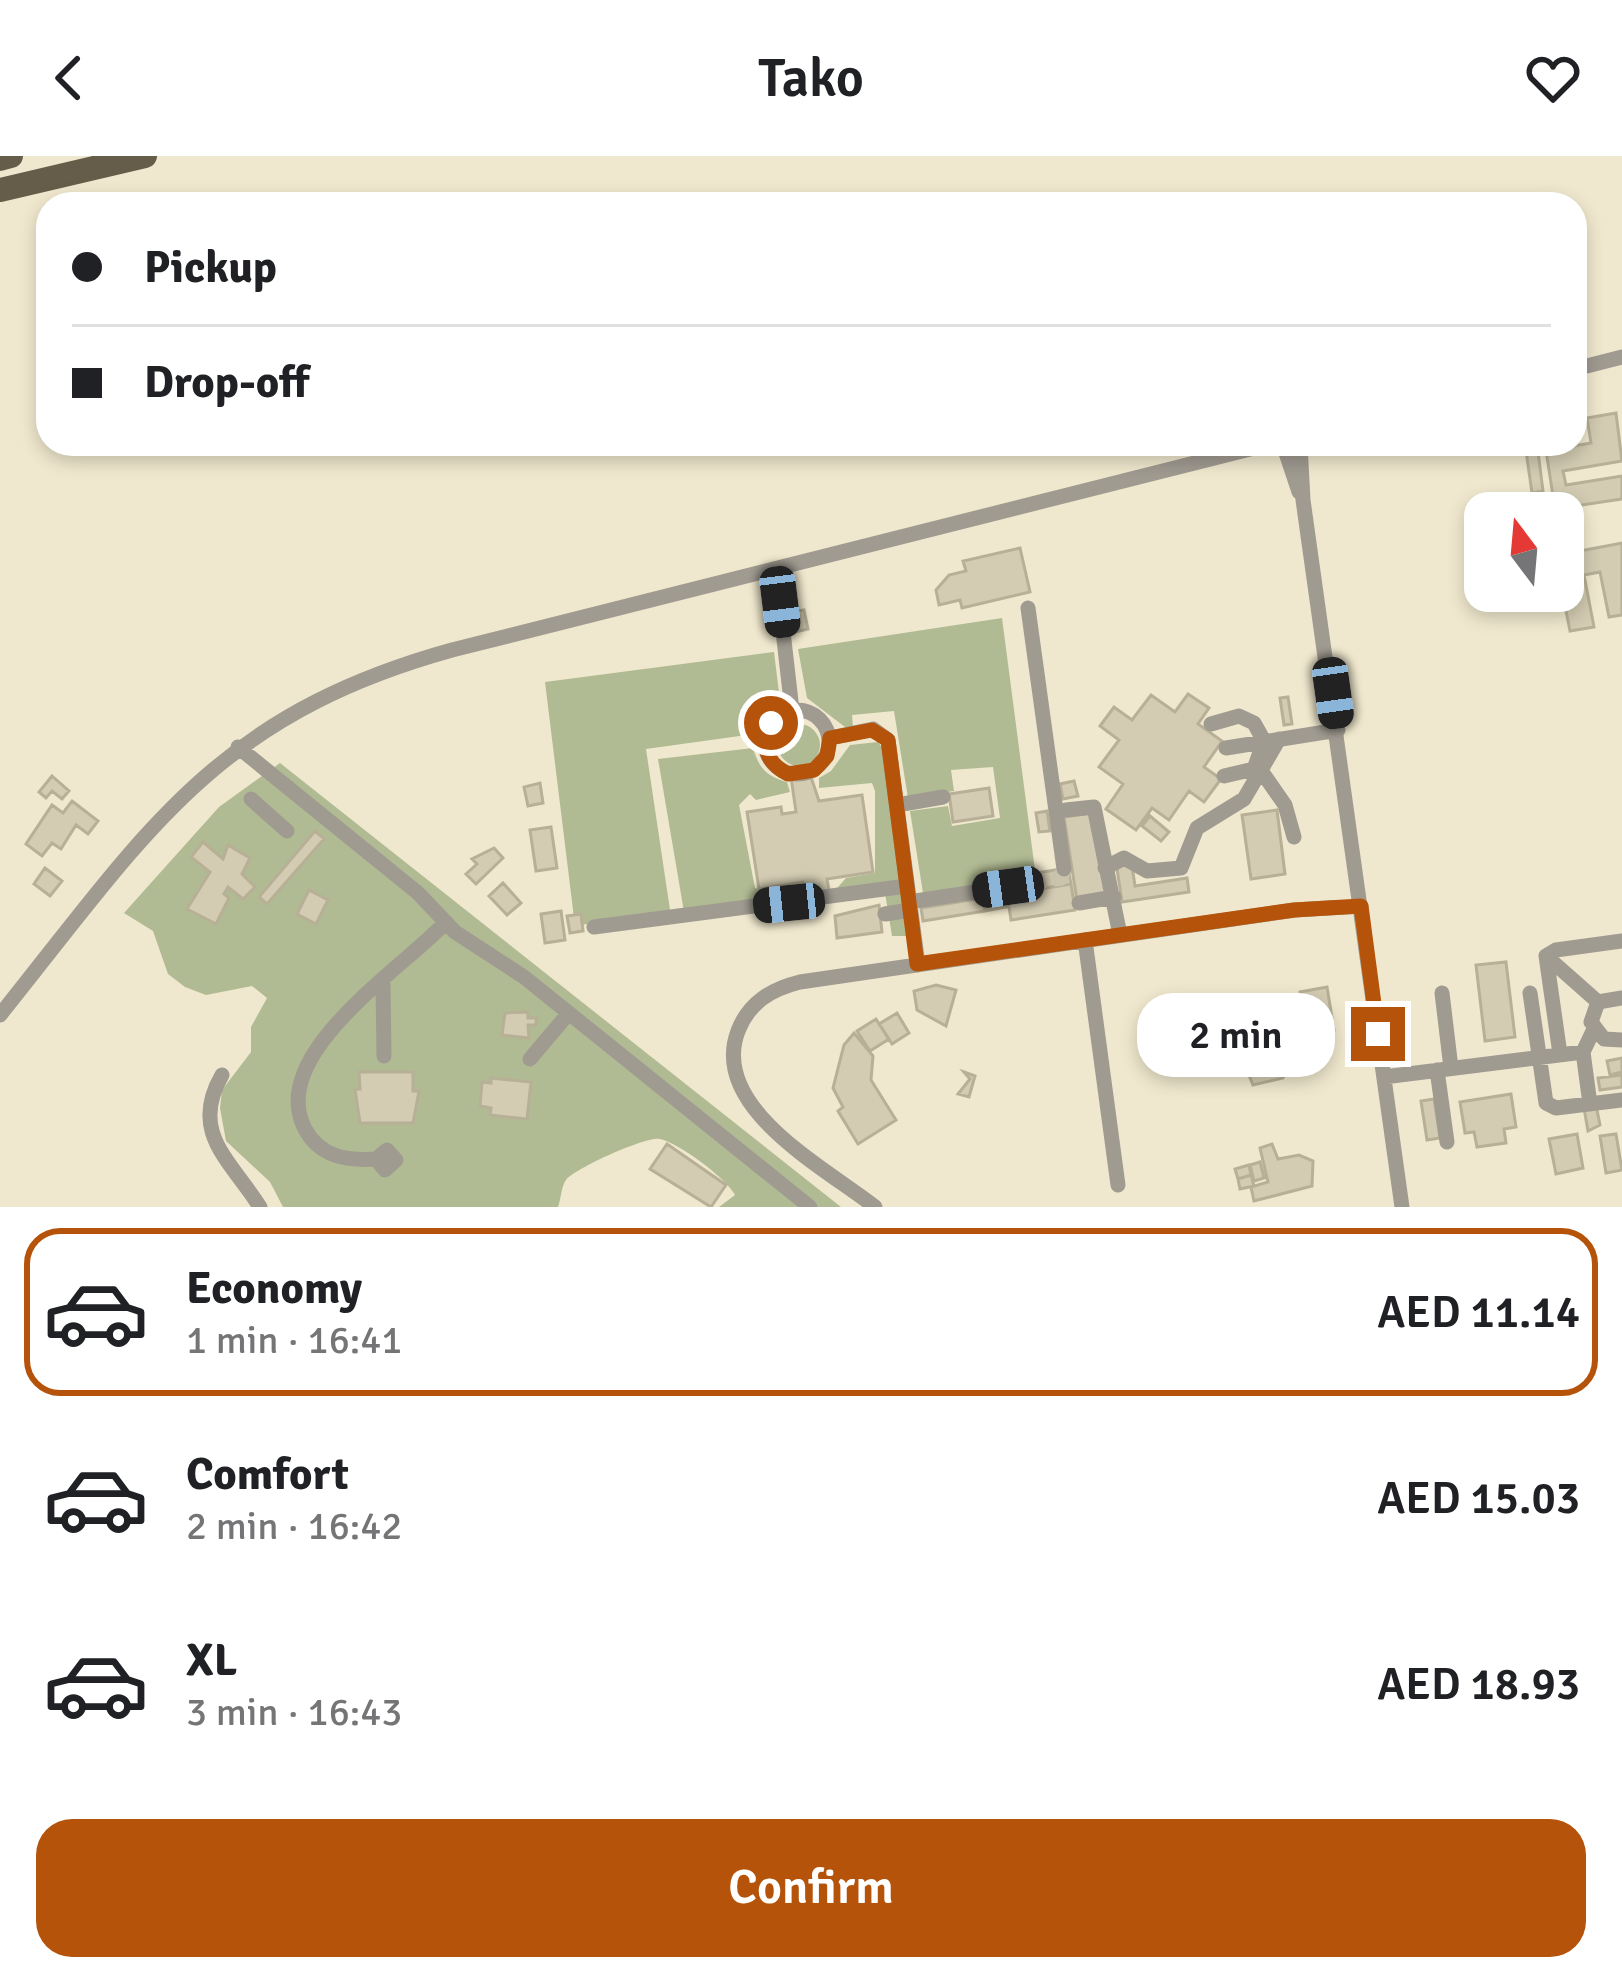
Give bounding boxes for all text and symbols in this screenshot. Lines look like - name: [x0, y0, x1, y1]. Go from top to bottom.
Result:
- icon: back: [36, 45, 102, 111]
- text: Tako: [758, 45, 864, 112]
- icon: heart: [1520, 45, 1586, 111]
- text: Pickup: [144, 240, 277, 295]
- text: Drop-off: [144, 355, 309, 410]
- north arrow: [1464, 492, 1584, 612]
- map controls: [1464, 492, 1584, 612]
- car: [758, 564, 802, 640]
- car: [1310, 655, 1356, 731]
- route start: [744, 696, 798, 750]
- car: [970, 864, 1046, 910]
- car: [751, 881, 827, 925]
- callout: 2 min: [1138, 992, 1336, 1076]
- route end: [1351, 1007, 1405, 1061]
- text: 2 min: [1189, 1011, 1283, 1059]
- icon: car: [42, 1258, 150, 1366]
- text: Economy: [186, 1261, 362, 1316]
- text: AED 11.14: [1377, 1285, 1580, 1340]
- text: 1 min · 16:41: [186, 1316, 402, 1364]
- icon: car: [42, 1444, 150, 1552]
- text: Comfort: [186, 1447, 349, 1502]
- text: AED 15.03: [1377, 1471, 1580, 1526]
- text: 2 min · 16:42: [186, 1502, 402, 1550]
- icon: car: [42, 1630, 150, 1738]
- text: XL: [186, 1633, 237, 1688]
- text: AED 18.93: [1377, 1657, 1580, 1712]
- text: 3 min · 16:43: [186, 1688, 402, 1736]
- button: Confirm: [36, 1819, 1586, 1957]

